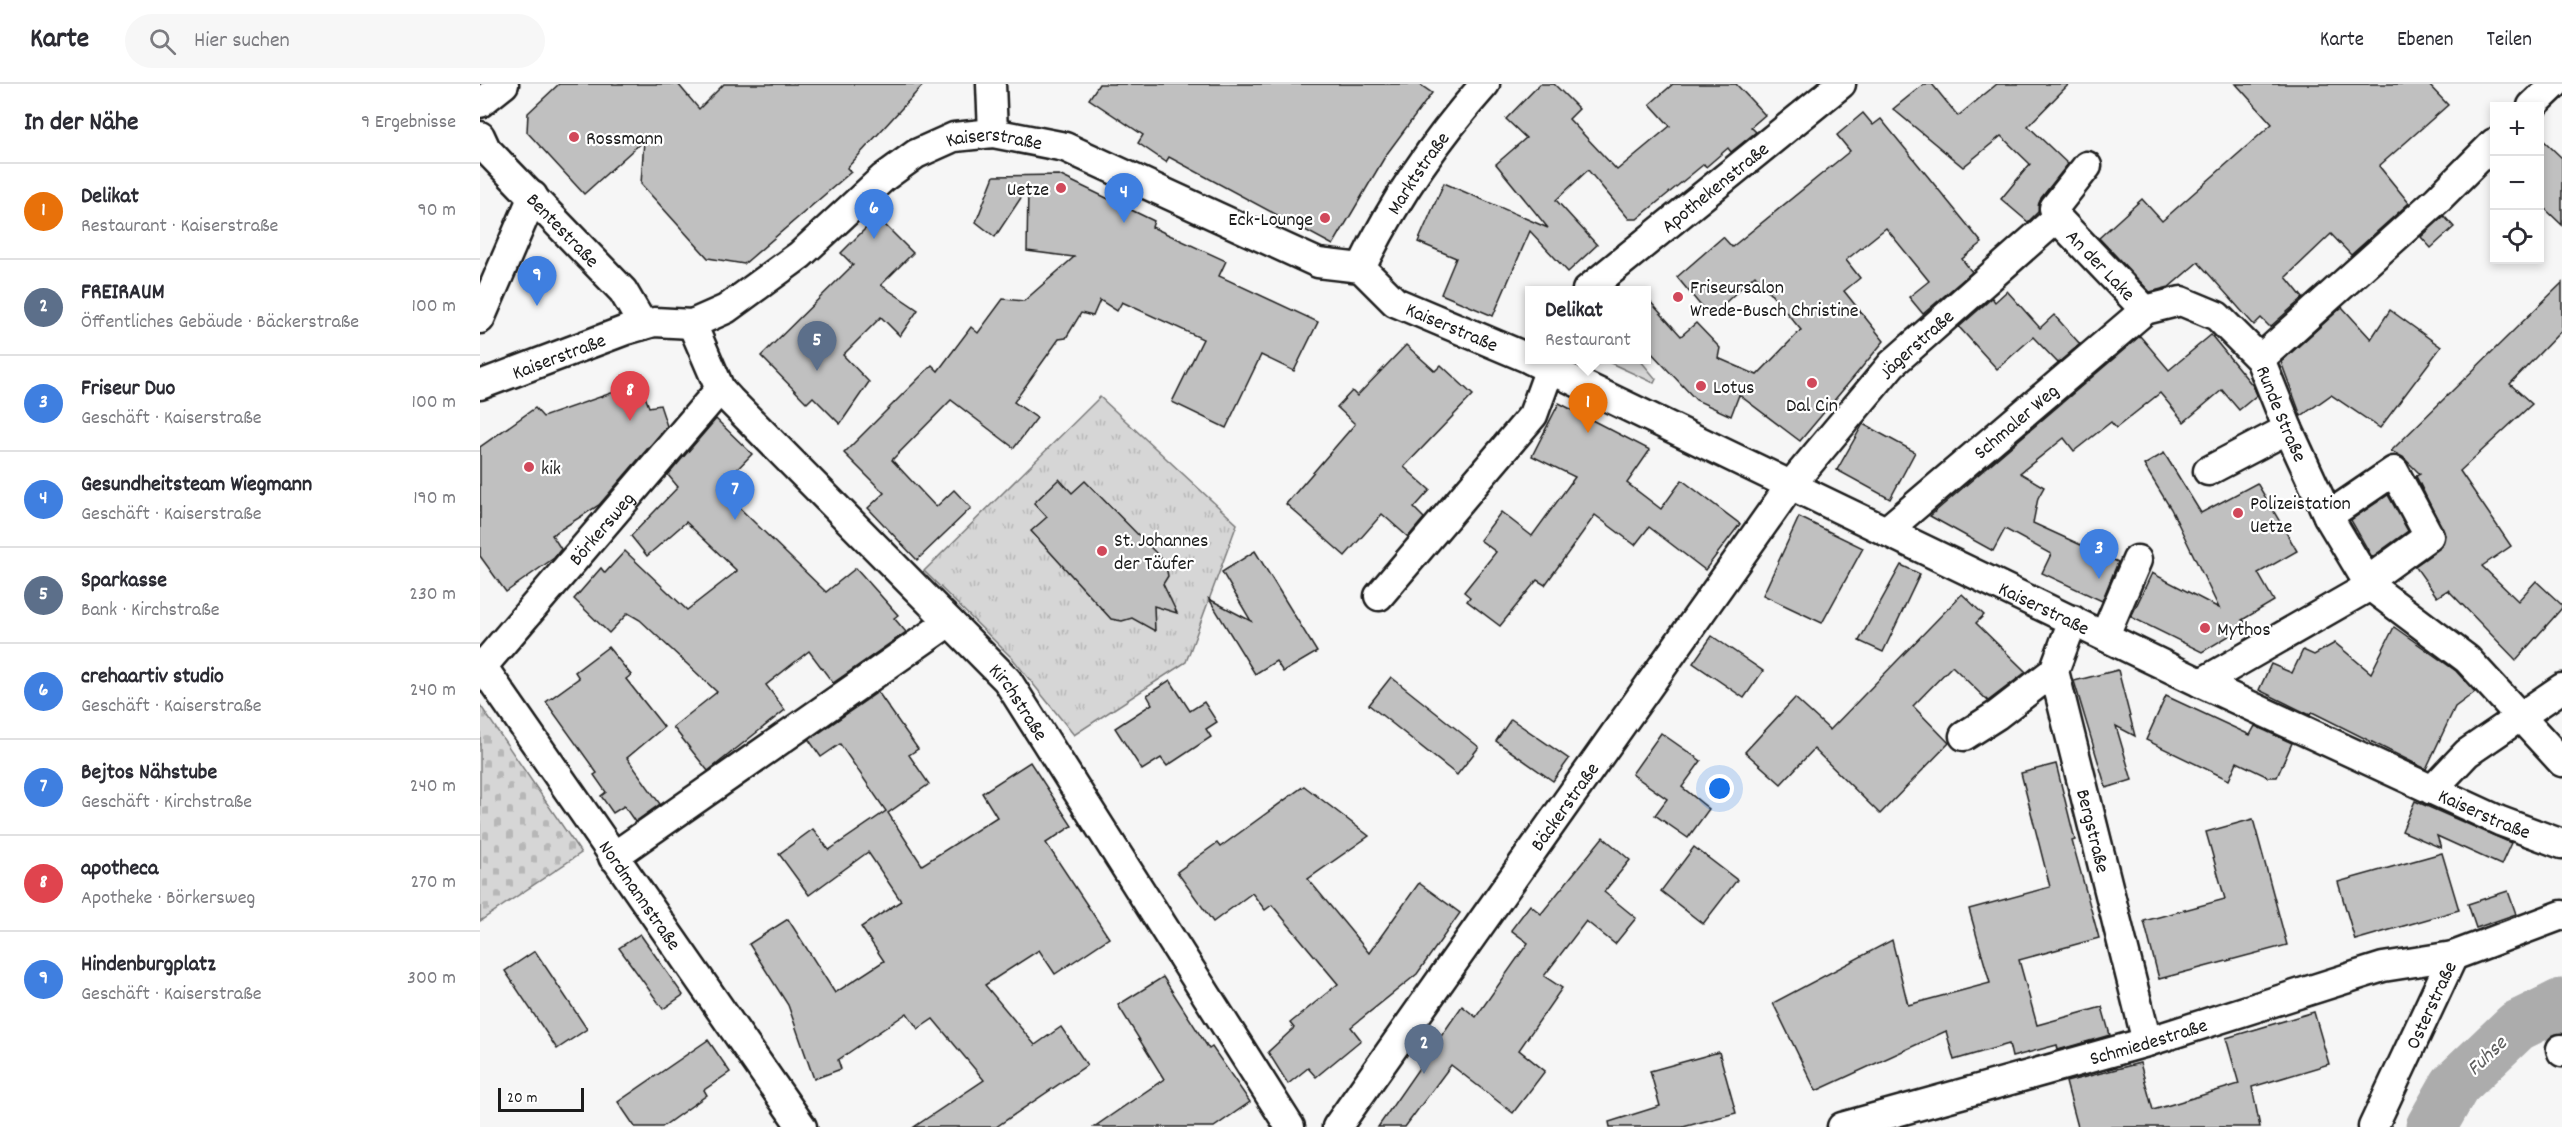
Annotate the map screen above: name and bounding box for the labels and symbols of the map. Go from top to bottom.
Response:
street label: Kaiserstraße [942,122,1045,159]
place label: Rossmann [586,126,663,154]
street label: Marktstraße [1382,127,1458,221]
marker: Rossmann [567,130,581,144]
street label: Apothekenstraße [1656,137,1776,241]
pin: 4 [1104,174,1144,223]
place label: Uetze [1007,177,1049,205]
marker: Uetze [1054,181,1068,195]
street label: Bentestraße [518,188,604,275]
pin: 6 [854,190,894,239]
place label: Eck-Lounge [1228,207,1313,235]
marker: Eck-Lounge [1318,211,1332,225]
street label: An der Lake [2058,224,2140,309]
pin: 9 [518,256,556,306]
place label: Friseursalon Wrede-Busch Christine [1690,275,1859,326]
marker: Friseursalon Wrede-Busch Christine [1671,290,1685,304]
street label: Kaiserstraße [1401,297,1502,361]
street label: Jägerstraße [1874,304,1962,387]
pin: 5 [798,322,836,371]
street label: Kaiserstraße [509,328,611,389]
street label: Runde Straße [2247,362,2312,467]
pin: 8 [610,372,650,421]
place label: Lotus [1713,375,1755,403]
marker: Dal Cin [1805,376,1819,390]
marker: Lotus [1694,379,1708,393]
street label: Schmaler Weg [1969,379,2066,467]
pin: 1 [1568,384,1608,433]
place label: Dal Cin [1786,393,1838,421]
place label: kik [541,456,561,484]
marker: kik [522,460,536,474]
pin: 7 [716,470,754,520]
street label: Börkersweg [564,487,643,573]
place label: Polizeistation Uetze [2250,491,2351,542]
marker: Polizeistation Uetze [2231,506,2245,520]
place label: St. Johannes der Täufer [1114,528,1209,579]
pin: 3 [2080,530,2118,579]
marker: St. Johannes der Täufer [1095,544,1109,558]
street label: Kaiserstraße [1993,576,2093,644]
place label: Mythos [2217,617,2271,645]
marker: Mythos [2198,621,2212,635]
street label: Kirchstraße [981,658,1053,747]
street label: Bäckerstraße [1525,758,1607,858]
your location [1705,774,1734,803]
street label: Kaiserstraße [2433,783,2534,848]
street label: Bergstraße [2067,787,2115,876]
street label: Nordmannstraße [590,836,686,957]
street label: Osterstraße [2400,957,2466,1055]
street label: Schmiedestraße [2087,1013,2211,1074]
pin: 2 [1404,1024,1444,1074]
water label: Fuhse [2461,1029,2516,1084]
scale bar [498,1085,584,1112]

